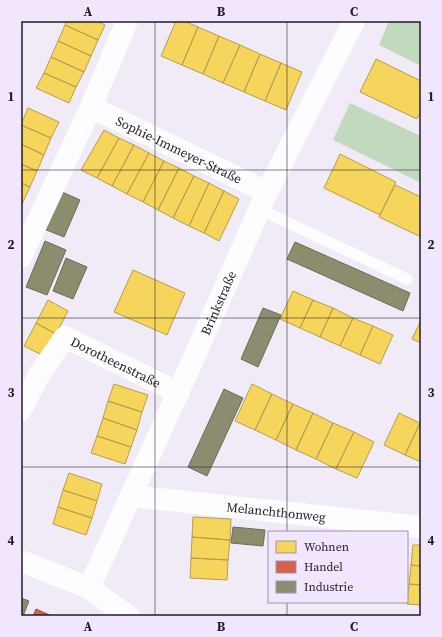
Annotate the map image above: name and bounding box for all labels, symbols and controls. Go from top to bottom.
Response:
text: A [84,3,93,20]
text: B [217,3,226,20]
text: C [350,3,358,20]
text: 1 [7,88,15,105]
text: 1 [427,88,435,105]
street label: Sophie-Immeyer-Straße [113,112,245,187]
text: 2 [7,236,15,253]
text: 2 [427,236,435,253]
street label: Brinkstraße [196,268,240,338]
street label: Dorotheenstraße [68,333,164,391]
text: 3 [7,384,15,401]
text: 3 [427,384,435,401]
street label: Melanchthonweg [226,498,327,525]
legend [268,531,408,603]
text: 4 [7,532,15,549]
text: 4 [427,532,435,549]
text: Wohnen [304,539,349,555]
text: Handel [304,559,343,575]
text: Industrie [304,579,353,595]
text: A [84,618,93,635]
text: B [217,618,226,635]
text: C [350,618,358,635]

